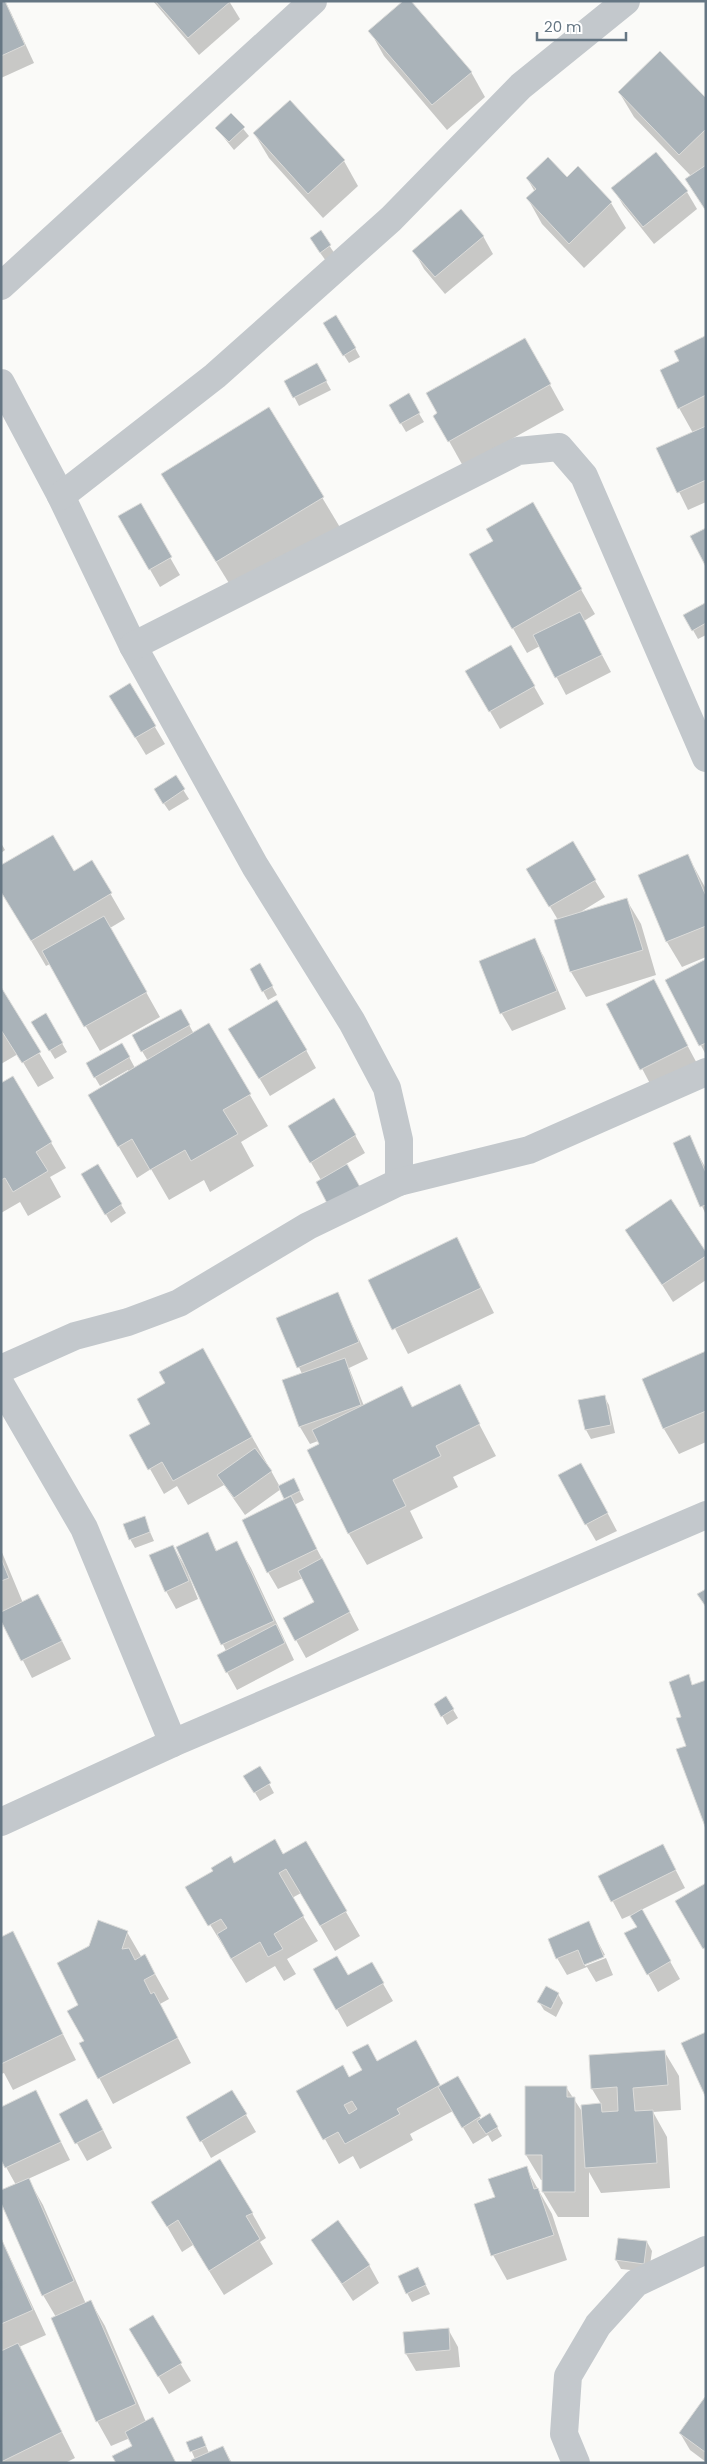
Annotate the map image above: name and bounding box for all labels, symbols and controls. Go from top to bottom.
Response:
scale bar [537,10,626,42]
text: 20 m [544,16,582,37]

